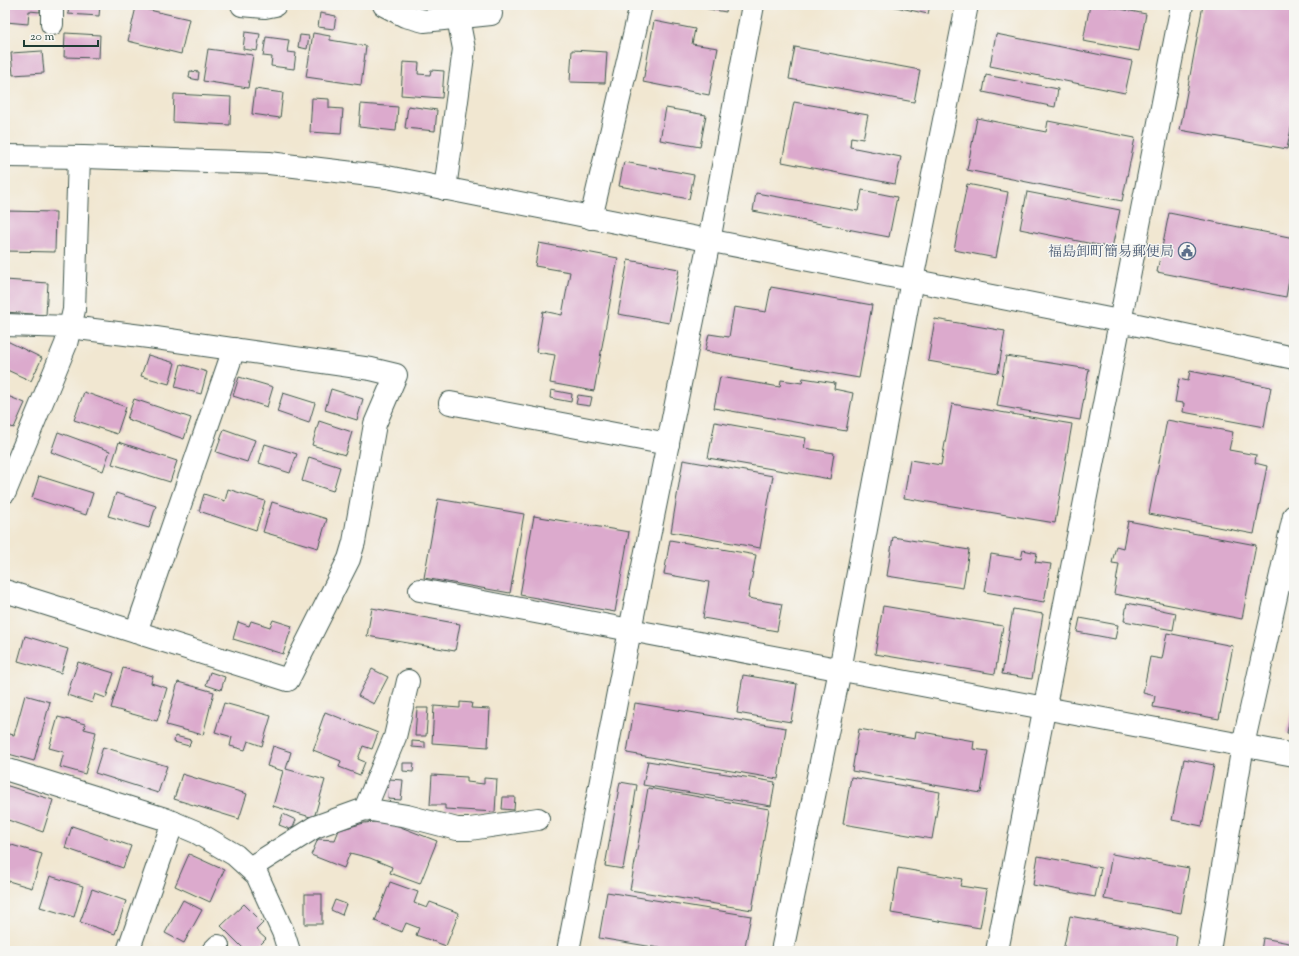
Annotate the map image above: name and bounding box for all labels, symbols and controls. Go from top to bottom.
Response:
scale bar [24,22,98,48]
text: 20 m [30,28,55,46]
public building icon: 福島卸町簡易郵便局 [1177,241,1197,261]
place label: 福島卸町簡易郵便局 [1048,243,1174,263]

